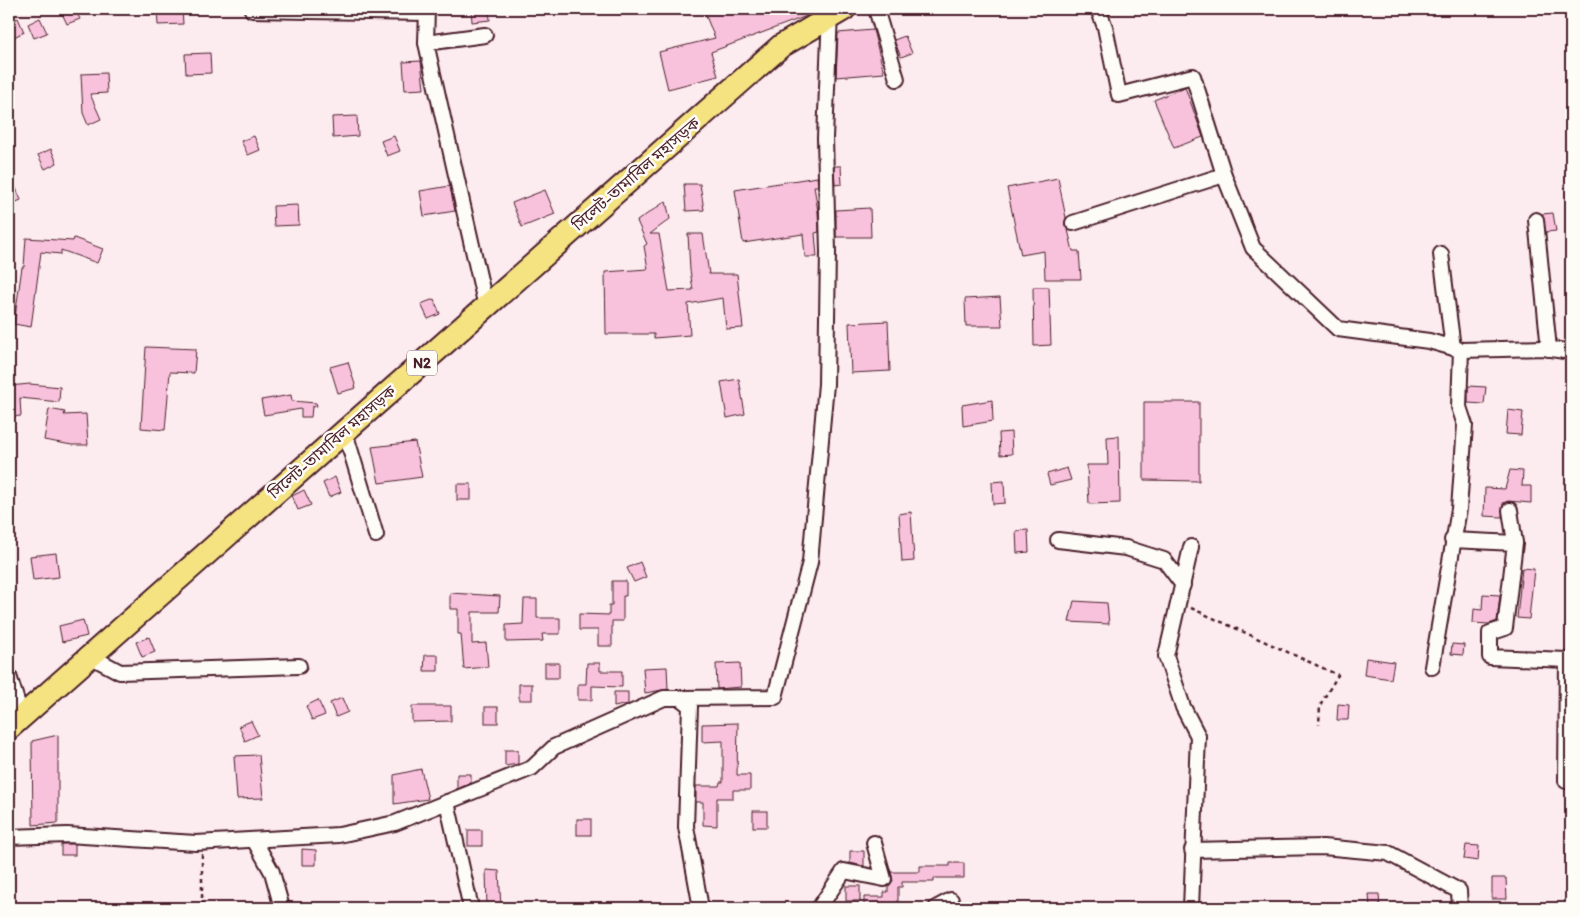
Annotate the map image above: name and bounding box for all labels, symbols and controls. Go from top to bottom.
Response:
street label: সিলেট-তামাবিল মহাসড়ক [568,113,704,235]
road number: N2 [407,350,437,376]
street label: সিলেট-তামাবিল মহাসড়ক [264,381,400,503]

